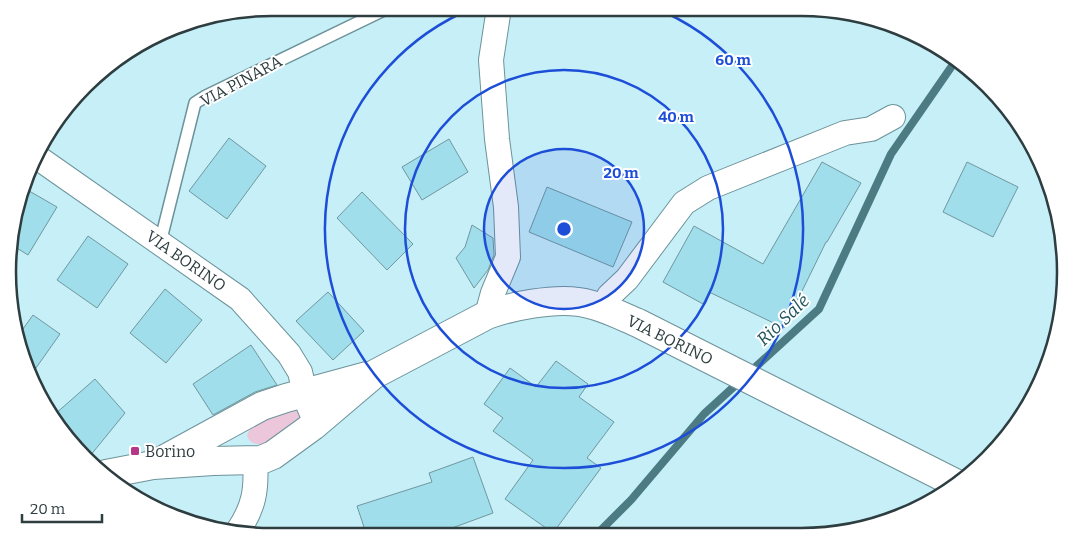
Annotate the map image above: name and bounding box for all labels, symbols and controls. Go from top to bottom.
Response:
street label: VIA PINARA [197,51,286,110]
text: 60 m [715,51,751,69]
text: 40 m [658,108,695,126]
text: 20 m [604,164,639,182]
centre of rings [555,220,573,238]
street label: VIA BORINO [142,227,230,295]
water label: Rio Salé [752,290,814,350]
street label: VIA BORINO [624,311,716,369]
place label: Borino [145,442,195,461]
marker: Borino [129,445,141,457]
scale bar [22,492,102,524]
text: 20 m [30,500,66,518]

